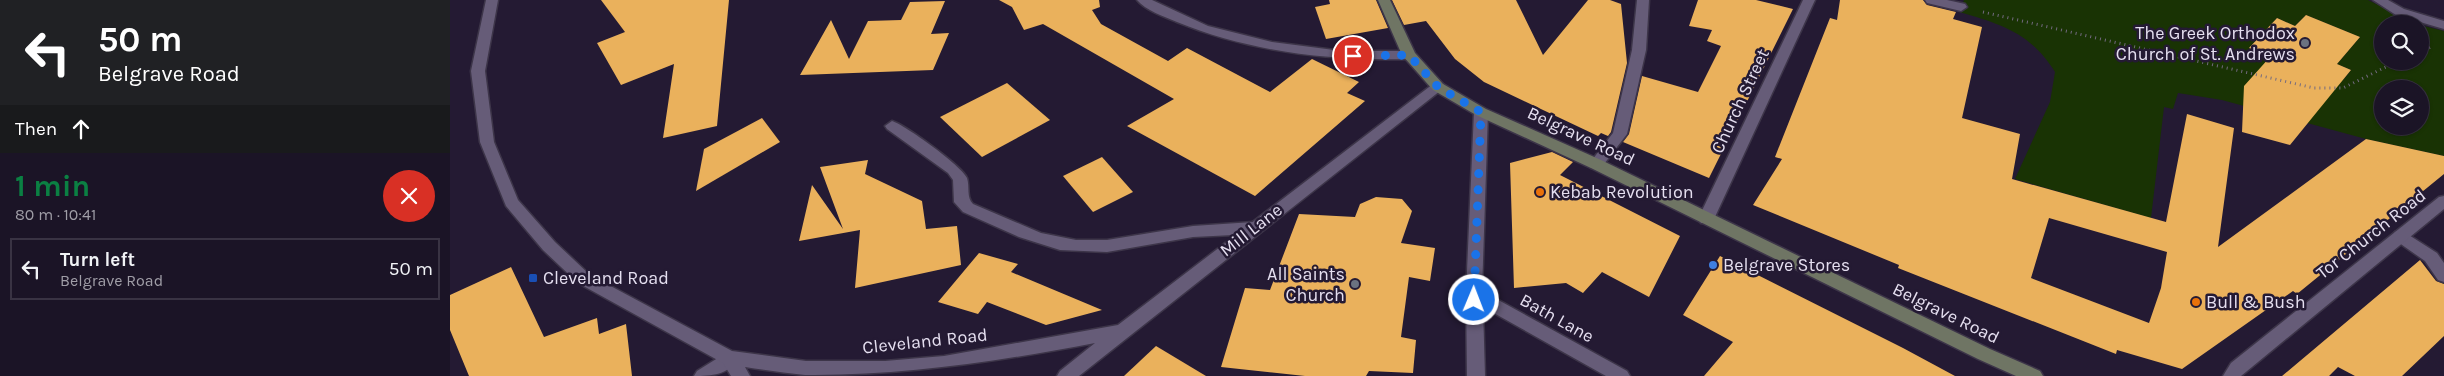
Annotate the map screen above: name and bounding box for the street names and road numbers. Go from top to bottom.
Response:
street label: Church Street [1706,45,1774,157]
street label: Belgrave Road [1524,102,1638,170]
street label: Tor Church Road [2312,184,2430,284]
street label: Mill Lane [1215,199,1287,261]
street label: Belgrave Road [1889,278,2003,348]
street label: Bath Lane [1516,289,1598,347]
street label: Cleveland Road [861,323,989,359]

